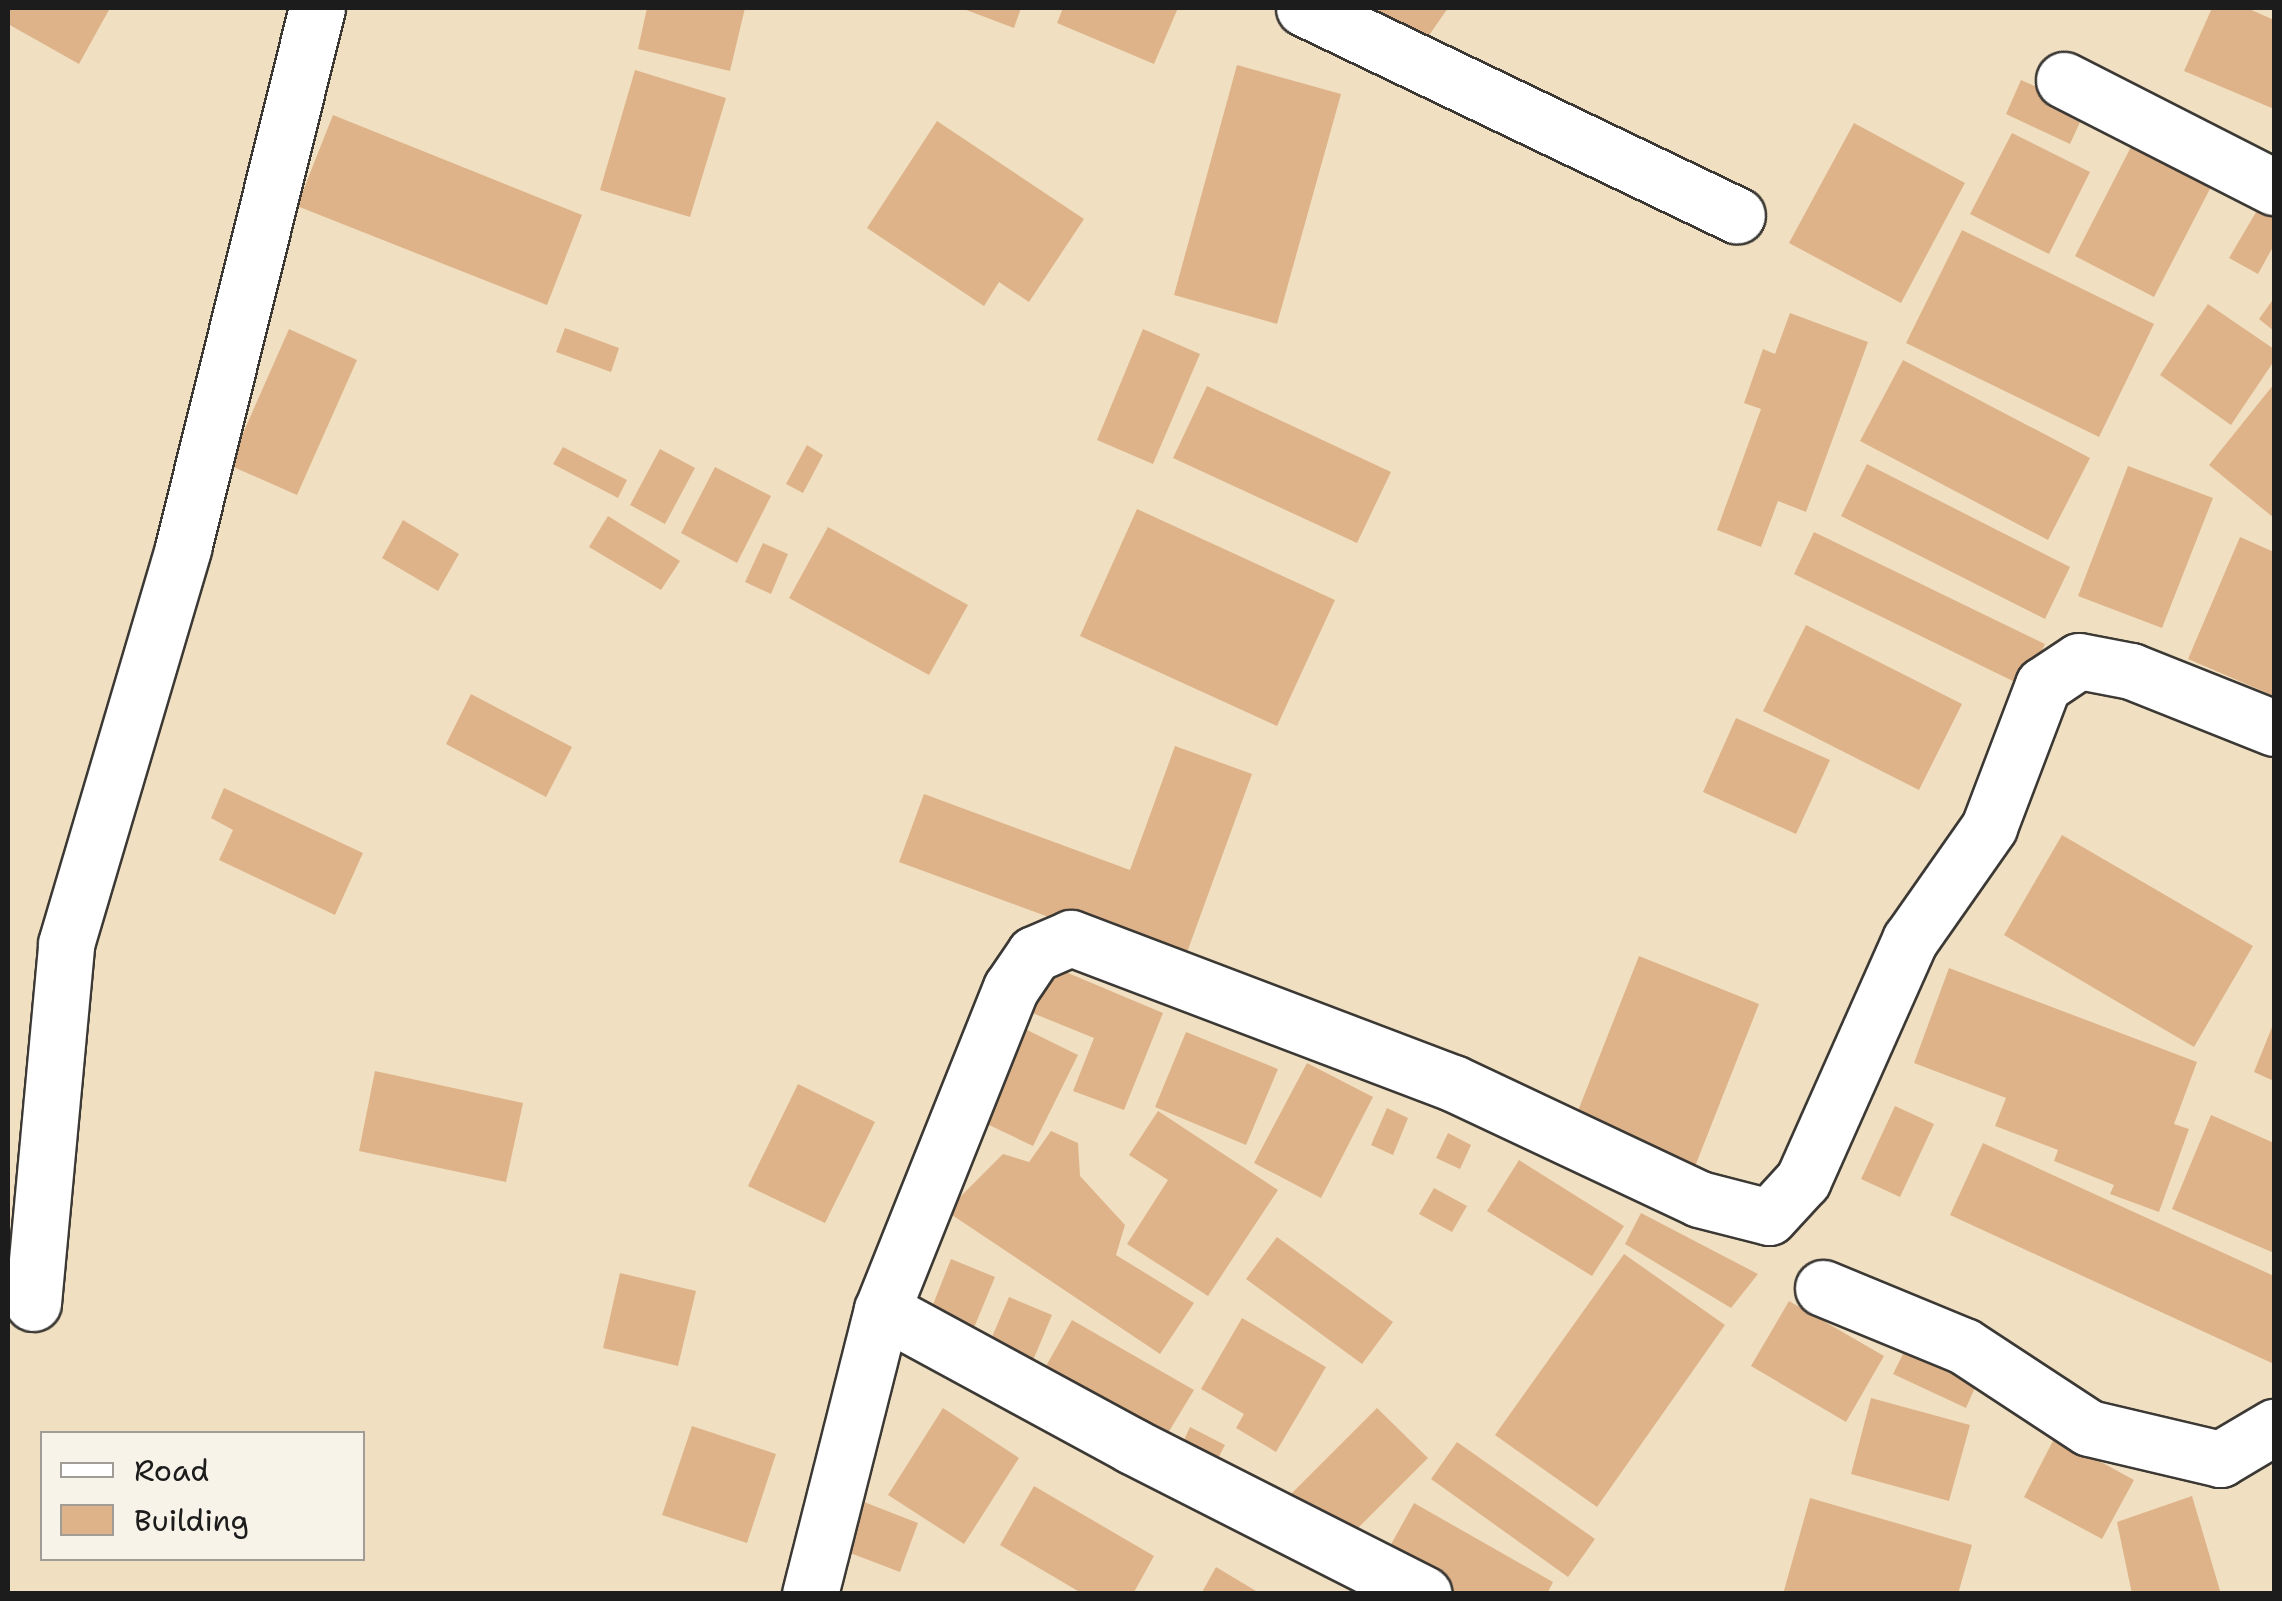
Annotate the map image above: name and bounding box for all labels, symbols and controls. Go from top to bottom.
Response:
legend [40,1431,365,1561]
text: Road [134,1450,209,1491]
text: Building [134,1500,249,1541]

